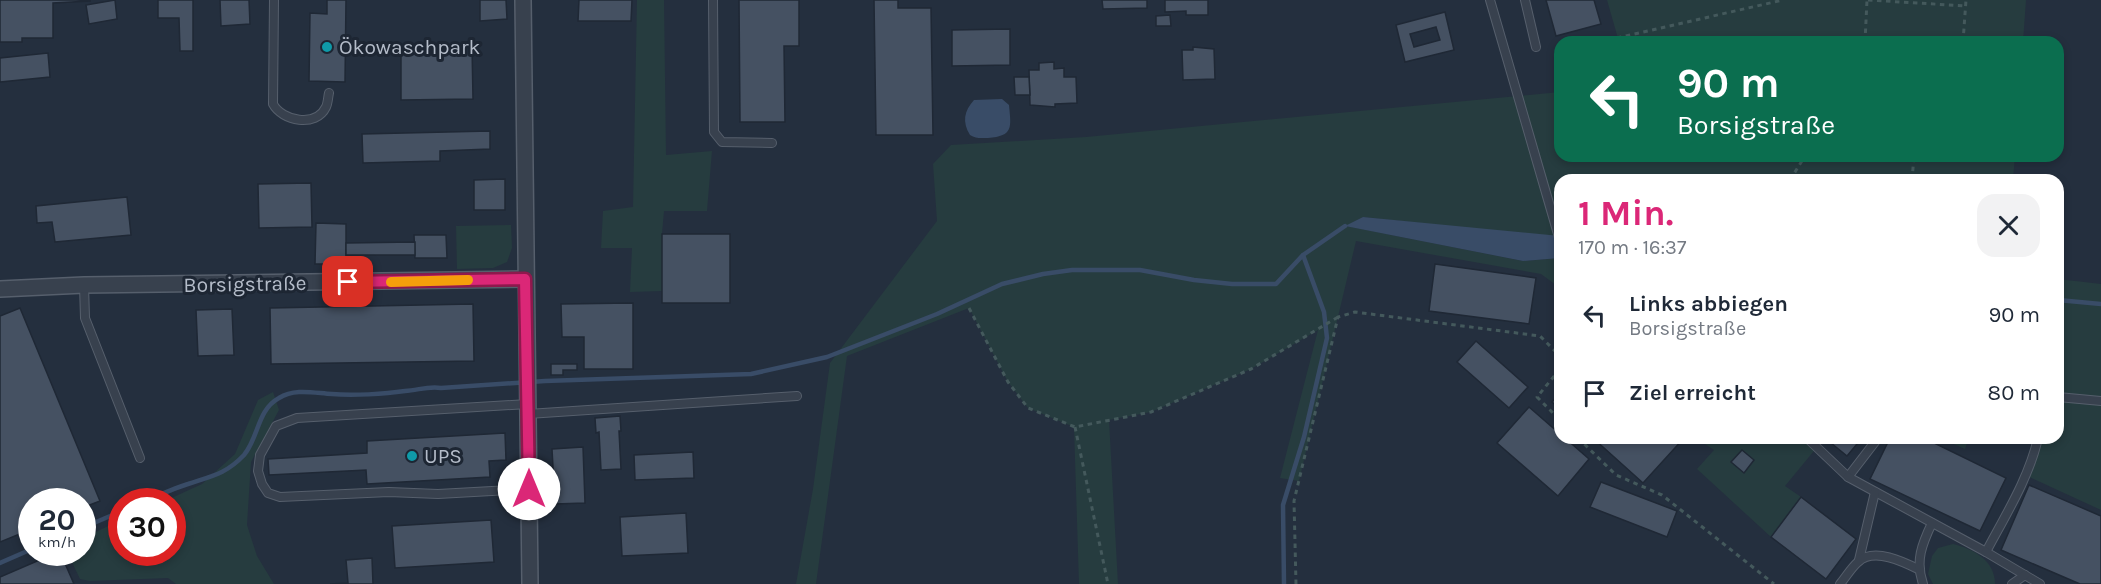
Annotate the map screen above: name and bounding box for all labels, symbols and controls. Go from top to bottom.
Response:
place label: Ökowaschpark [339,35,481,59]
marker: Ökowaschpark [320,40,334,54]
text: 90 m [1677,58,1780,108]
icon: left [1578,60,1656,138]
text: Borsigstraße [1677,109,1835,141]
text: 1 Min. [1578,192,1673,234]
button: close [1977,194,2040,257]
text: 170 m · 16:37 [1578,236,1686,259]
pin [322,256,373,307]
icon: arrive [331,265,364,298]
street label: Borsigstraße [183,271,307,297]
text: Links abbiegen [1629,291,1788,317]
icon: left [1578,299,1611,332]
text: 90 m [1988,302,2040,328]
text: Borsigstraße [1629,317,1746,340]
icon: arrive [1578,377,1611,410]
text: Ziel erreicht [1629,380,1756,406]
text: 80 m [1988,380,2040,406]
place label: UPS [424,444,462,468]
marker: UPS [405,449,419,463]
position arrow [497,457,561,521]
speed limit sign: 30 [108,488,186,566]
text: 20 [38,502,76,538]
text: km/h [38,533,76,551]

